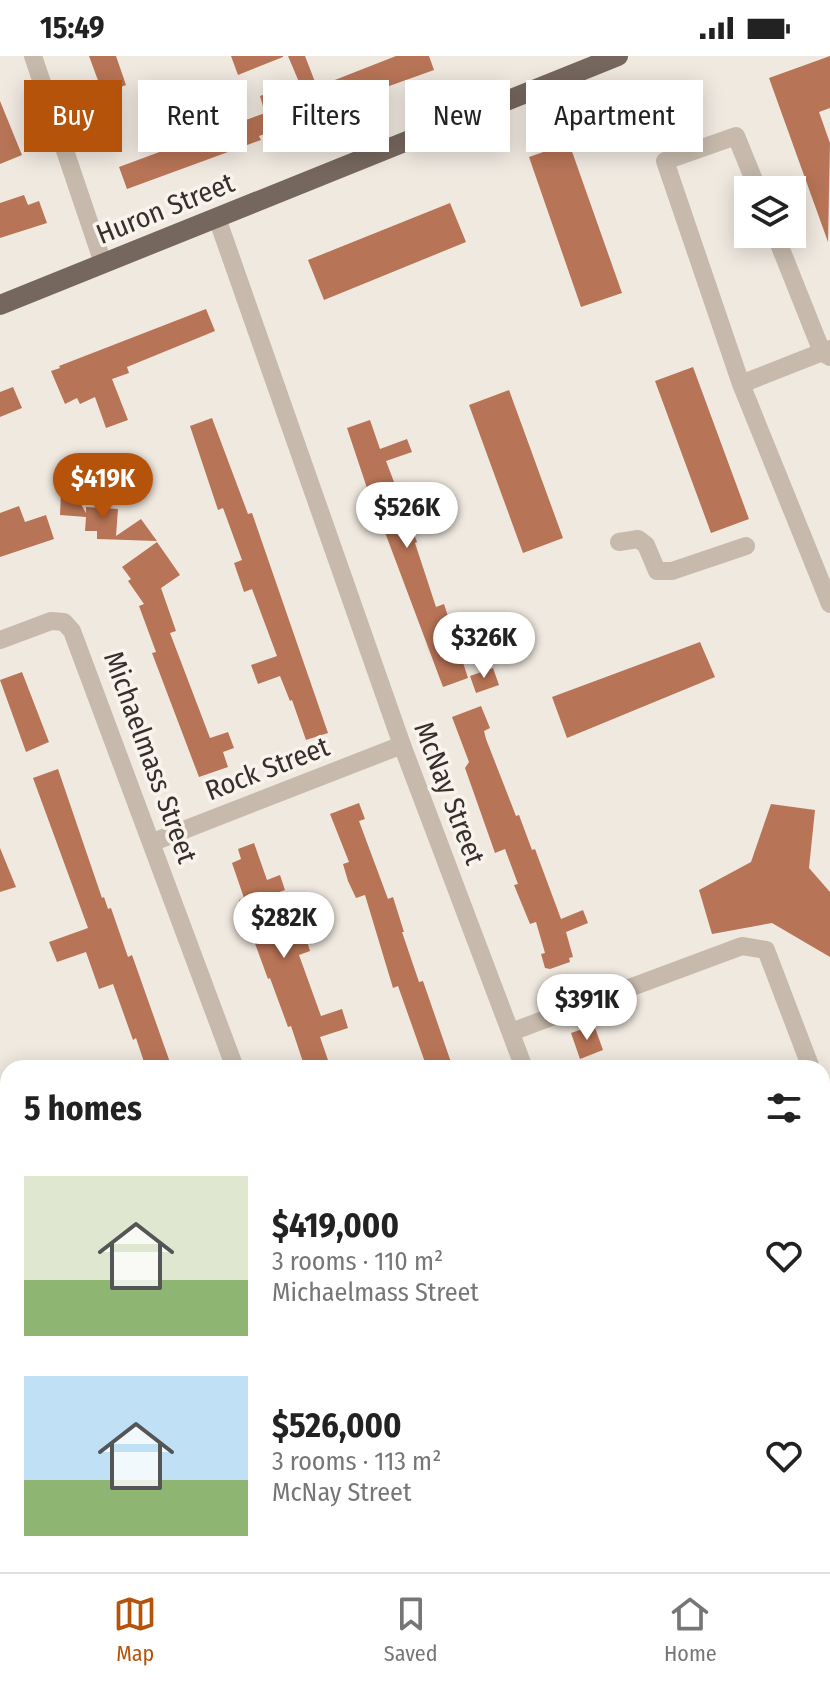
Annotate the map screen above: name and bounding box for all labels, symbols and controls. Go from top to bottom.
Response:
text: 15:49 [40,10,105,46]
chip: Buy [24,80,122,152]
chip: Rent [138,80,247,152]
chip: Filters [263,80,389,152]
chip: New [405,80,510,152]
chip: Apartment [526,80,703,152]
street label: Huron Street [92,166,240,251]
map controls [734,176,806,248]
button: layers [734,176,806,248]
pin: $419K [47,453,159,521]
text: $419K [71,463,135,494]
pin: $526K [351,482,463,550]
text: $526K [374,492,440,523]
pin: $326K [428,612,540,680]
text: $326K [451,622,517,653]
street label: Michaelmass Street [97,647,204,868]
street label: McNay Street [407,717,492,870]
street label: Rock Street [201,729,335,807]
pin: $282K [228,892,340,960]
text: $282K [251,902,317,933]
pin: $391K [531,974,643,1042]
text: $391K [555,984,619,1015]
icon: filters [762,1086,806,1130]
text: 5 homes [24,1088,142,1129]
text: $419,000 [272,1205,399,1246]
icon: home [88,1208,184,1304]
icon: heart [762,1234,806,1278]
text: 3 rooms · 110 m² [272,1246,443,1277]
text: Michaelmass Street [272,1277,479,1308]
text: $526,000 [272,1405,402,1446]
icon: home [88,1408,184,1504]
icon: heart [762,1434,806,1478]
text: 3 rooms · 113 m² [272,1446,441,1477]
text: McNay Street [272,1477,411,1508]
tab: Map [113,1592,157,1667]
tab: Saved [384,1592,438,1667]
tab: Home [664,1592,717,1667]

